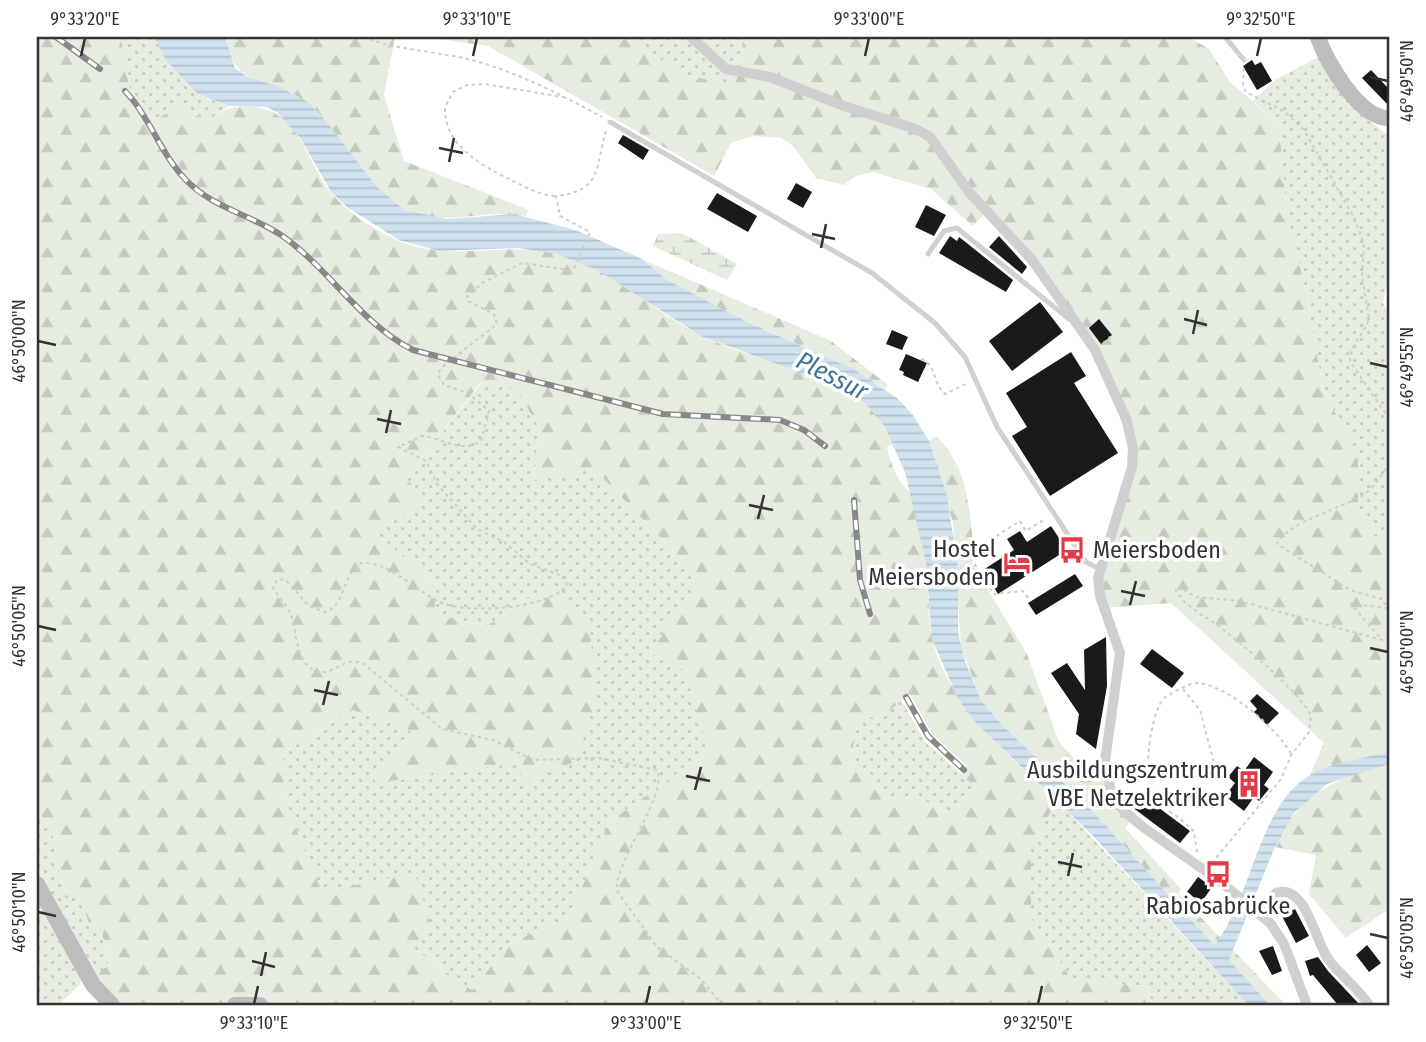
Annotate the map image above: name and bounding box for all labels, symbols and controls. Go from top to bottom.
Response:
text: 9°33'20"E [50,8,120,30]
text: 9°33'10"E [443,8,511,30]
text: 9°33'00"E [834,8,904,30]
text: 9°32'50"E [1226,8,1296,30]
text: 46°49'50"N [1396,40,1418,122]
text: 46°50'00"N [8,299,30,383]
text: 46°49'55"N [1396,327,1418,407]
water label: Plessur [791,345,874,408]
place label: Hostel Meiersboden [868,535,996,591]
bus stop icon: Meiersboden [1057,535,1087,565]
place label: Meiersboden [1093,536,1221,564]
hotel icon: Hostel Meiersboden [1002,548,1032,578]
text: 46°50'05"N [8,585,30,667]
text: 46°50'00"N [1396,610,1418,694]
place label: Ausbildungszentrum VBE Netzelektriker [1027,756,1229,812]
building icon: Ausbildungszentrum VBE Netzelektriker [1234,769,1264,799]
bus stop icon: Rabiosabrücke [1203,859,1233,889]
text: 46°50'10"N [8,872,30,952]
place label: Rabiosabrücke [1146,892,1290,920]
text: 46°50'05"N [1396,897,1418,979]
text: 9°33'10"E [220,1012,288,1034]
text: 9°33'00"E [611,1012,681,1034]
text: 9°32'50"E [1003,1012,1073,1034]

